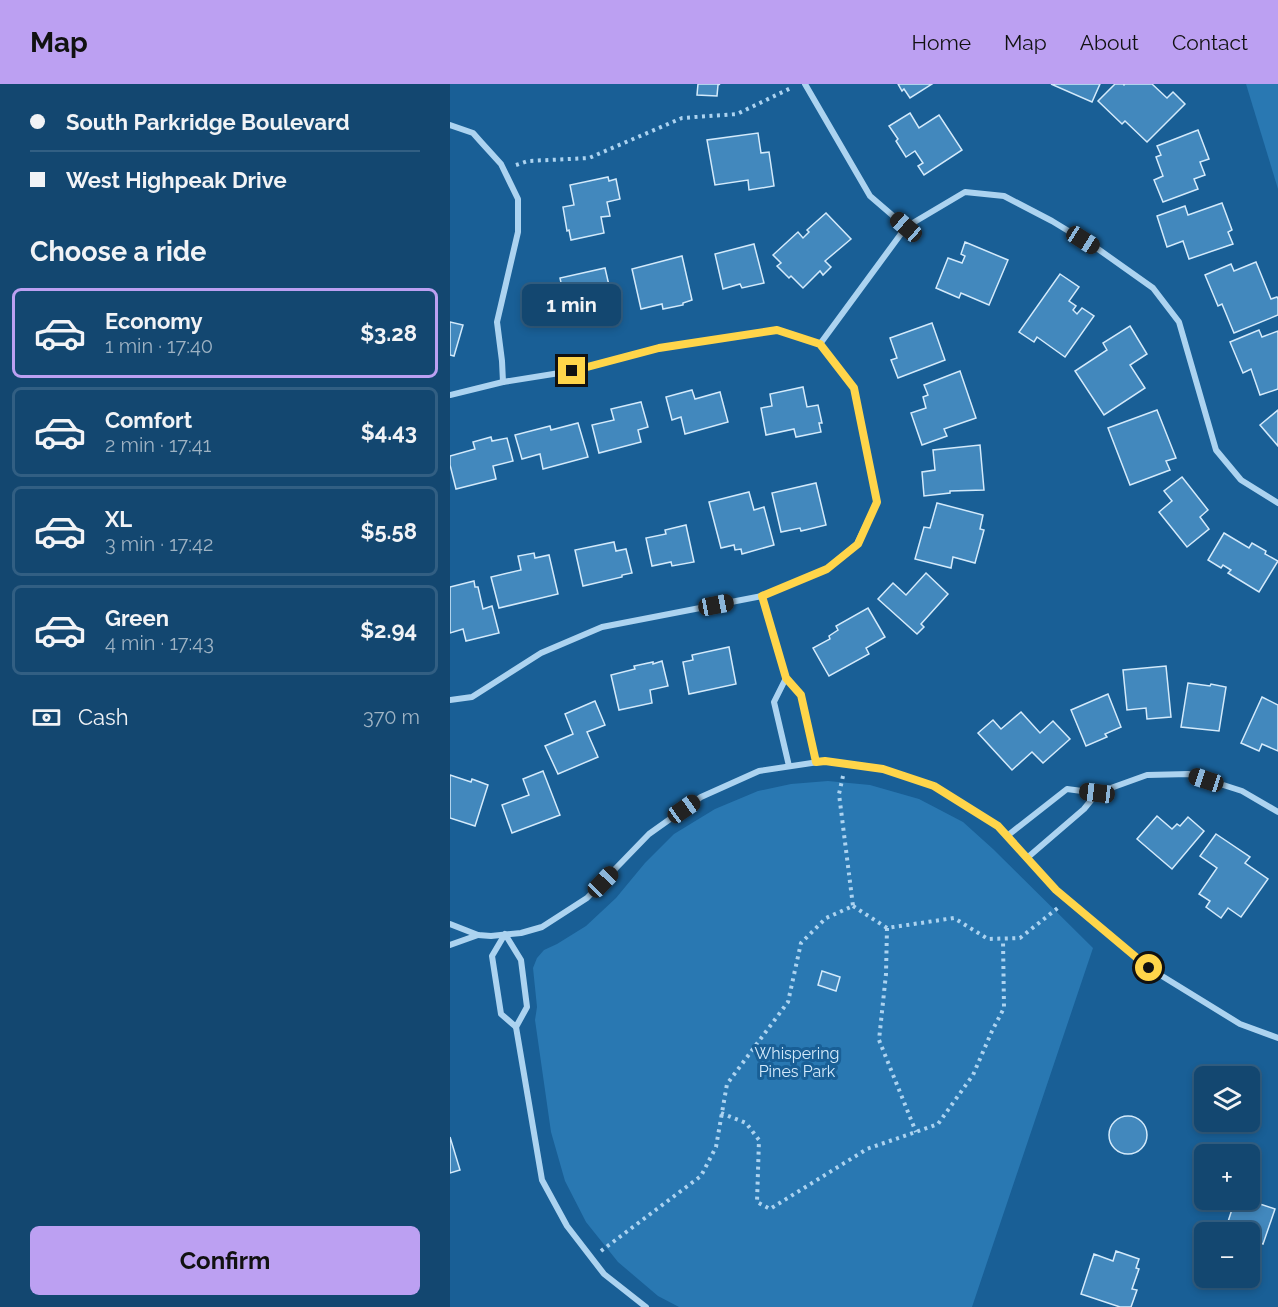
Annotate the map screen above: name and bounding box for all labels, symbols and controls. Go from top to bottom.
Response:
text: Map [30,26,88,59]
text: Home [912,30,971,55]
text: Map [1004,30,1047,55]
text: About [1080,30,1139,55]
text: Contact [1172,30,1248,55]
text: South Parkridge Boulevard [66,109,350,135]
text: West Highpeak Drive [66,167,287,193]
car [887,208,925,246]
car [1063,223,1103,257]
text: Choose a ride [30,236,206,267]
callout: 1 min [522,284,622,326]
text: 1 min [546,293,597,317]
icon: car [33,306,87,360]
text: Economy [105,308,203,334]
text: $3.28 [360,320,417,346]
text: 1 min · 17:40 [105,334,213,358]
route end [558,357,585,384]
icon: car [33,405,87,459]
text: Comfort [105,407,192,433]
text: $4.43 [361,419,417,445]
text: 2 min · 17:41 [105,433,211,457]
icon: car [33,504,87,558]
text: XL [105,506,132,532]
text: $5.58 [360,518,417,544]
text: 3 min · 17:42 [105,532,213,556]
car [697,593,735,617]
icon: car [33,603,87,657]
text: Green [105,605,169,631]
text: $2.94 [360,617,417,643]
text: 4 min · 17:43 [105,631,214,655]
icon: cash [30,701,63,734]
text: Cash [78,704,129,730]
text: 370 m [363,705,420,729]
car [1186,766,1226,794]
car [1078,782,1116,804]
car [664,791,704,827]
car [584,863,622,901]
route start [1135,954,1162,981]
park label: Whispering Pines Park [755,1044,839,1081]
map controls [1194,1066,1260,1288]
button: layers [1194,1066,1260,1132]
button: + [1194,1144,1260,1210]
button: − [1194,1222,1260,1288]
button: Confirm [30,1226,420,1295]

